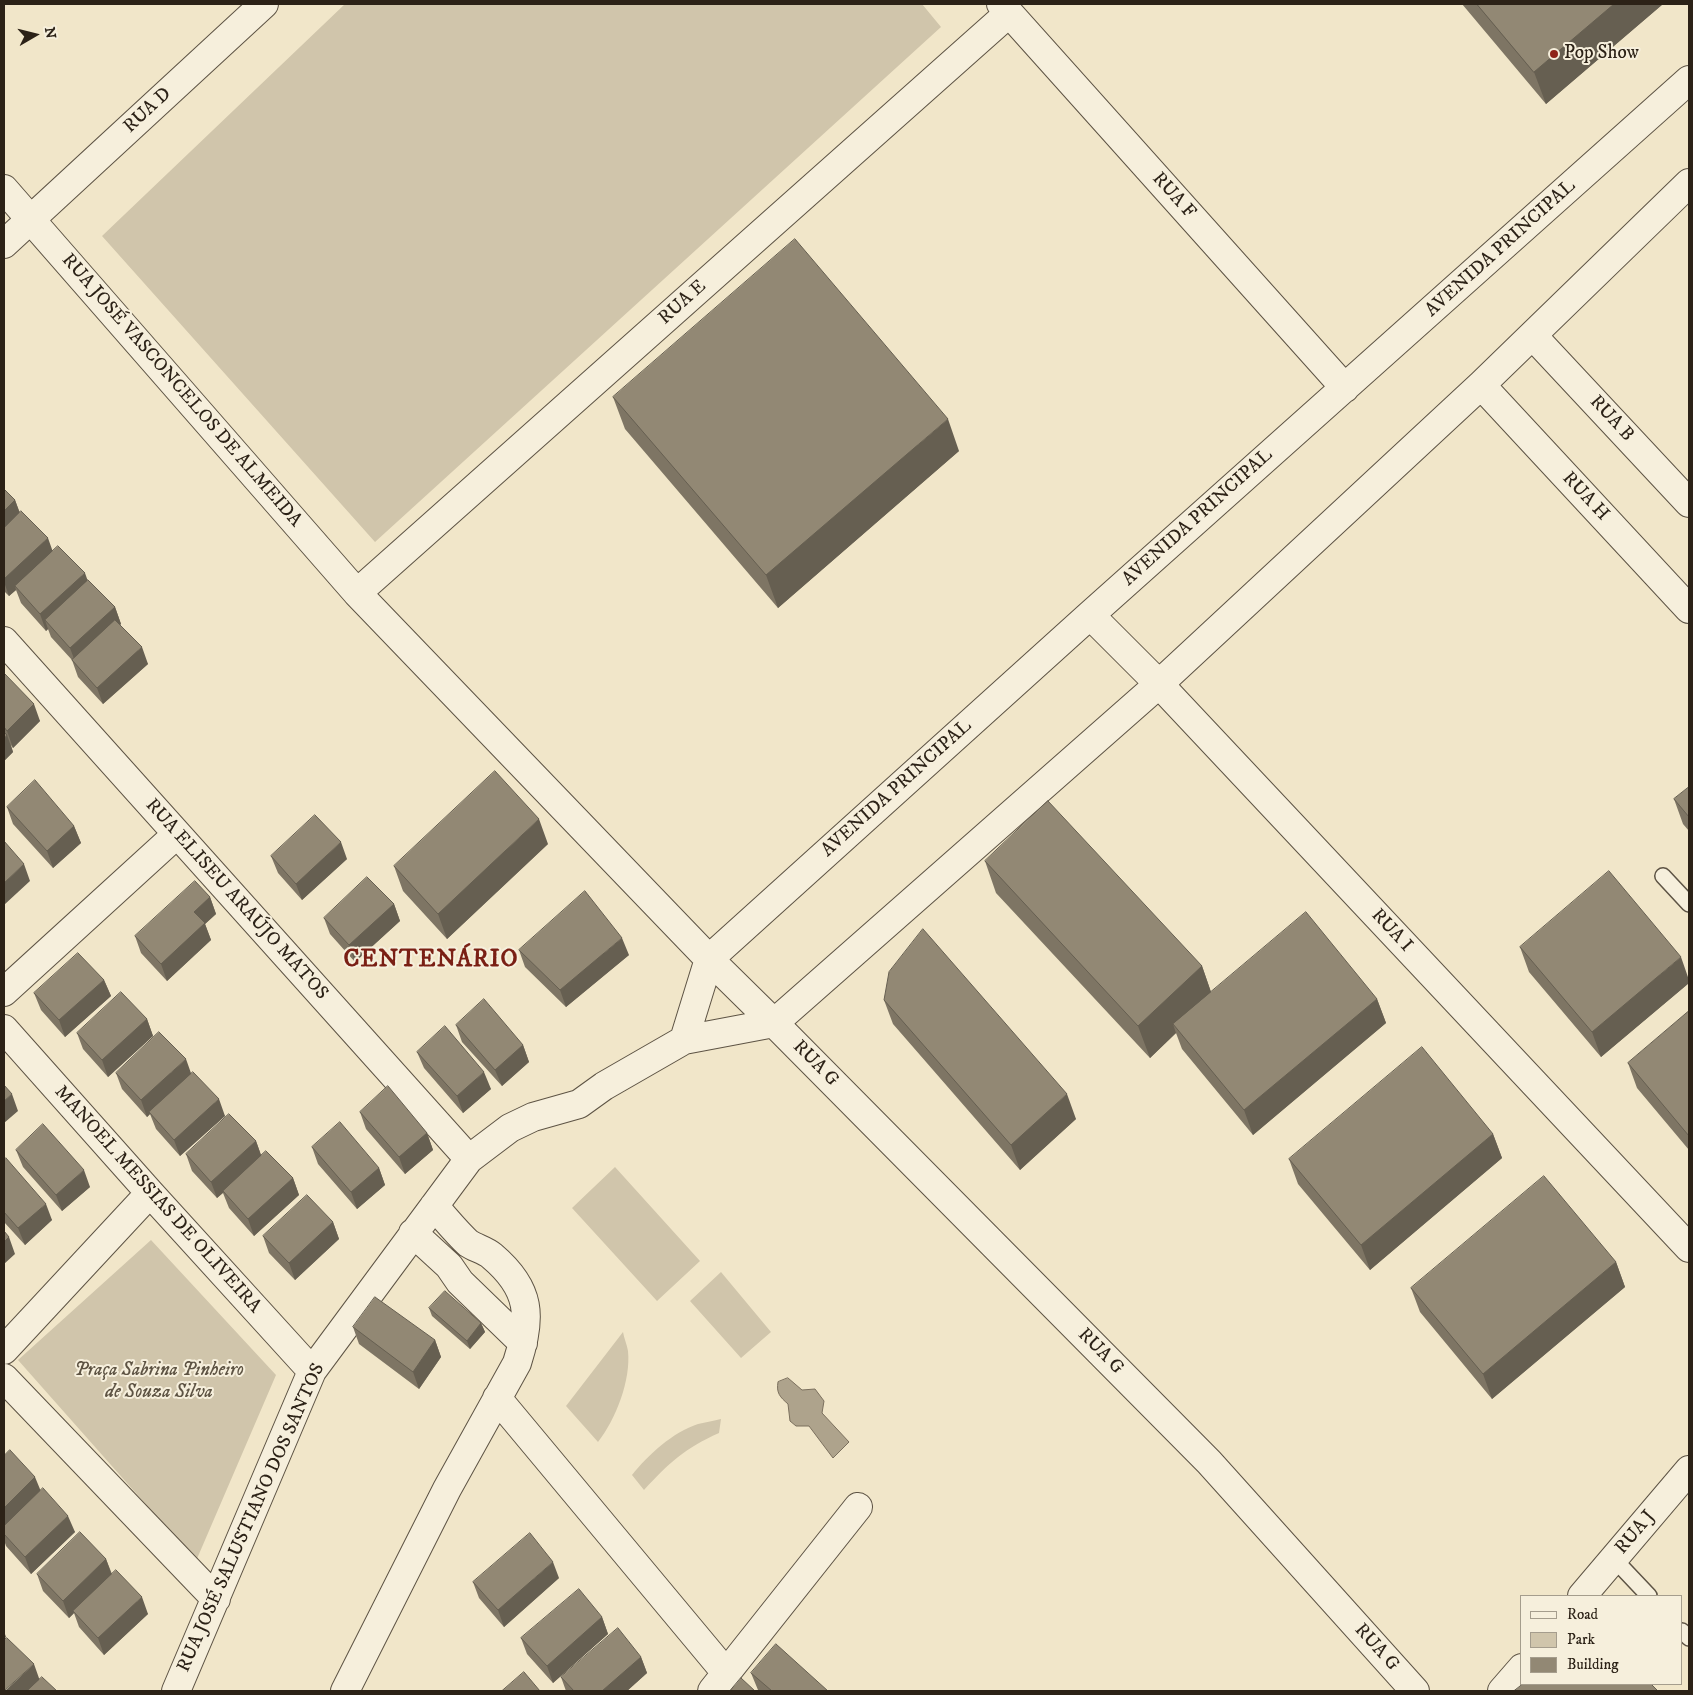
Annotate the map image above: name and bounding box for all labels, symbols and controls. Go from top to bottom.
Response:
north arrow [10,10,60,60]
text: N [40,26,60,40]
place label: Pop Show [1564,43,1639,65]
marker: Pop Show [1548,48,1560,60]
street label: RUA D [119,83,177,139]
street label: RUA F [1146,168,1200,224]
street label: AVENIDA PRINCIPAL [1421,176,1581,322]
street label: RUA JOSÉ VASCONCELOS DE ALMEIDA [56,250,306,532]
street label: RUA E [655,276,711,330]
street label: RUA B [1584,391,1638,447]
street label: AVENIDA PRINCIPAL [1118,445,1278,591]
street label: RUA H [1557,468,1613,526]
street label: AVENIDA PRINCIPAL [817,716,977,862]
street label: RUA ELISEU ARAÚJO MATOS [140,795,332,1005]
street label: RUA I [1365,905,1417,957]
district label: CENTENÁRIO [342,947,520,975]
street label: RUA G [787,1036,843,1092]
street label: MANOEL MESSIAS DE OLIVEIRA [49,1082,265,1318]
street label: RUA G [1072,1324,1128,1380]
park label: Praça Sabrina Pinheiro de Souza Silva [74,1360,244,1404]
street label: RUA JOSÉ SALUSTIANO DOS SANTOS [173,1360,331,1676]
street label: RUA J [1611,1506,1661,1560]
legend [1520,1595,1683,1685]
text: Road [1567,1605,1598,1624]
street label: RUA G [1349,1620,1403,1676]
text: Park [1567,1630,1595,1649]
text: Building [1567,1655,1619,1674]

